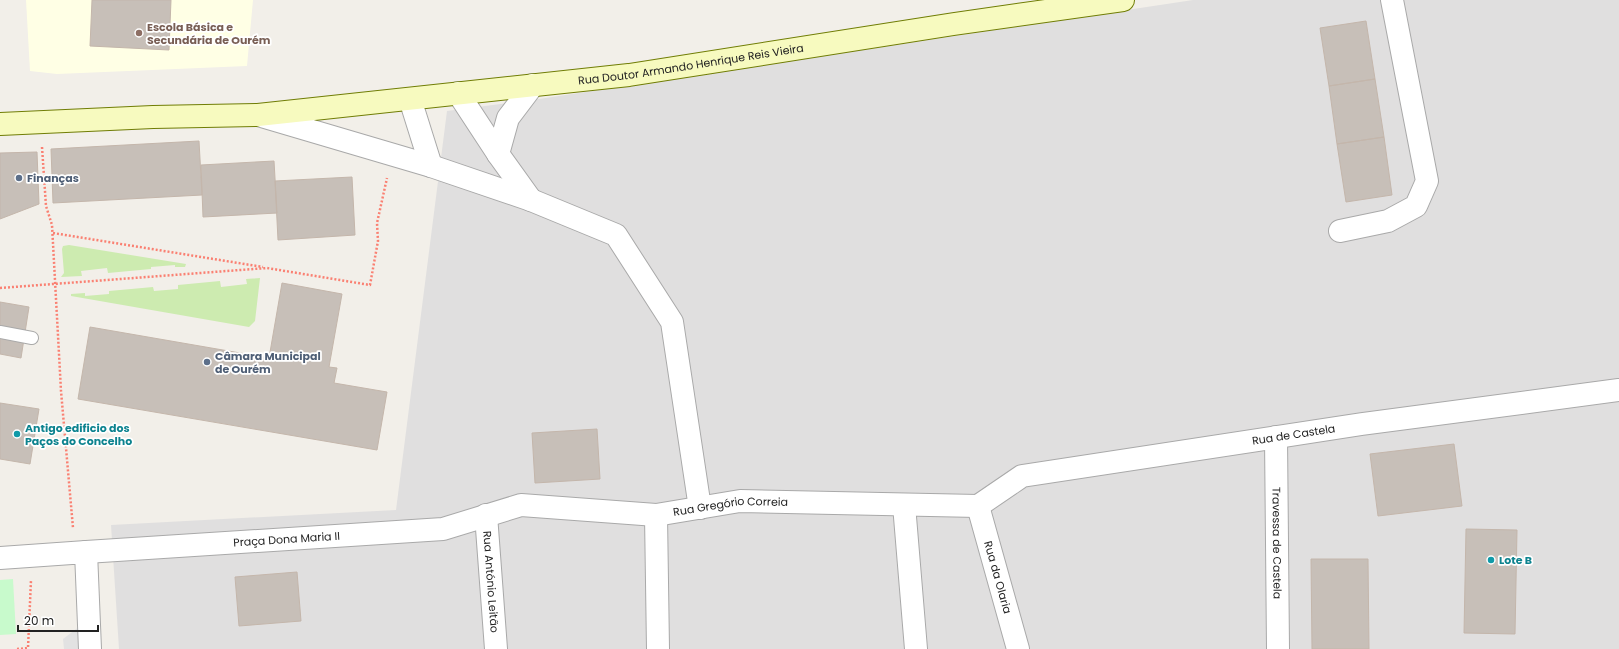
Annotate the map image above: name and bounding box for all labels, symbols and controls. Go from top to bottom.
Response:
place label: Escola Básica e Secundária de Ourém [147,19,271,48]
marker: Escola Básica e Secundária de Ourém [134,28,144,38]
street label: Rua Doutor Armando Henrique Reis Vieira [577,40,805,88]
place label: Finanças [27,170,79,186]
marker: Finanças [14,173,24,183]
place label: Câmara Municipal de Ourém [215,348,321,377]
marker: Câmara Municipal de Ourém [202,357,212,367]
place label: Antigo edificio dos Paços do Concelho [25,420,132,449]
street label: Rua de Castela [1251,420,1336,449]
marker: Antigo edificio dos Paços do Concelho [12,429,22,439]
street label: Travessa de Castela [1268,487,1286,599]
street label: Rua Gregório Correia [672,493,788,520]
street label: Praça Dona Maria II [233,528,340,550]
street label: Rua António Leitão [479,530,503,633]
street label: Rua da Olaria [980,539,1016,616]
place label: Lote B [1499,552,1532,568]
marker: Lote B [1486,555,1496,565]
scale bar [18,607,98,633]
text: 20 m [24,612,54,629]

